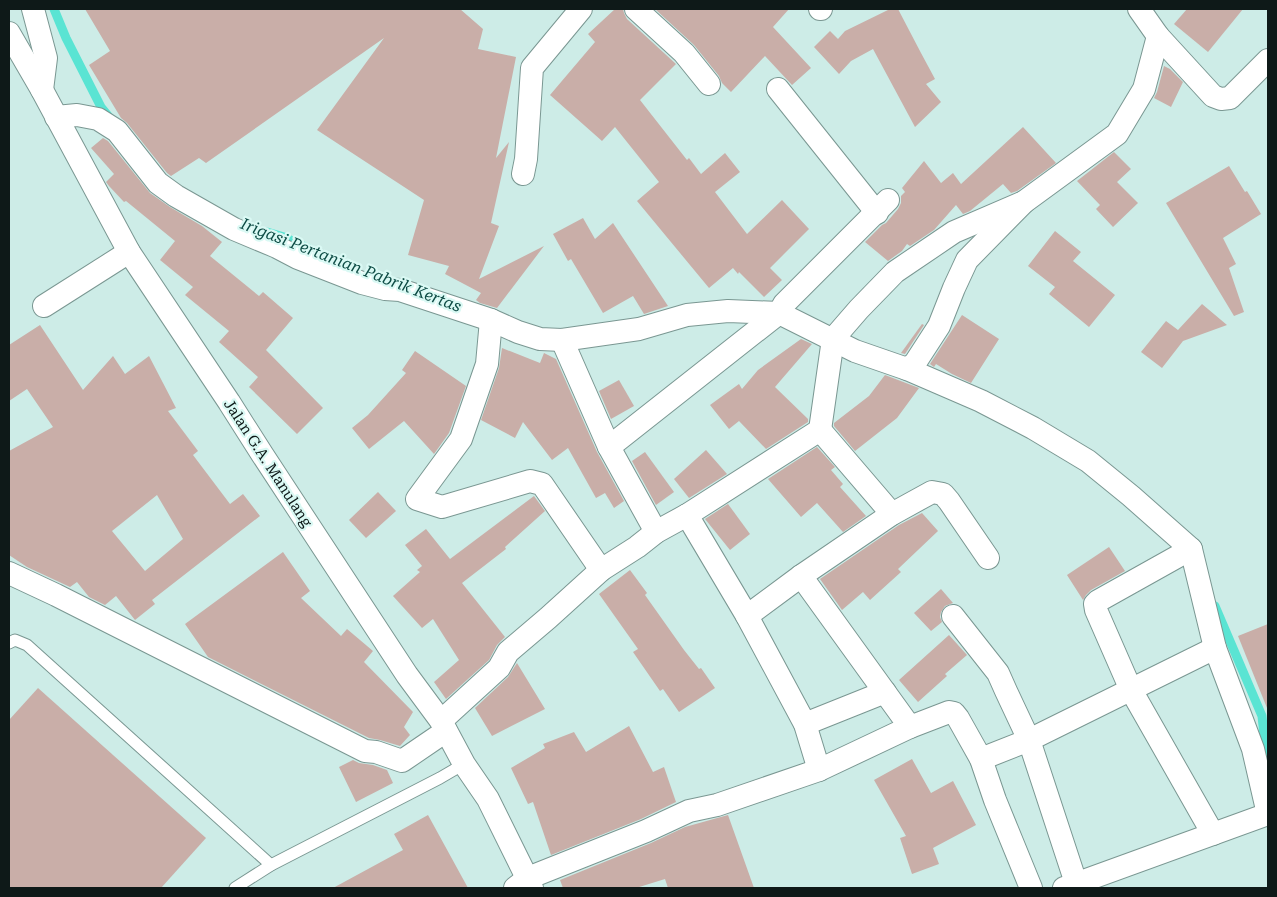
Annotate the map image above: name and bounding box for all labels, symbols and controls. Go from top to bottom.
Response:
water label: Irigasi Pertanian Pabrik Kertas [237,214,464,316]
street label: Jalan G.A. Manulang [220,396,316,531]

